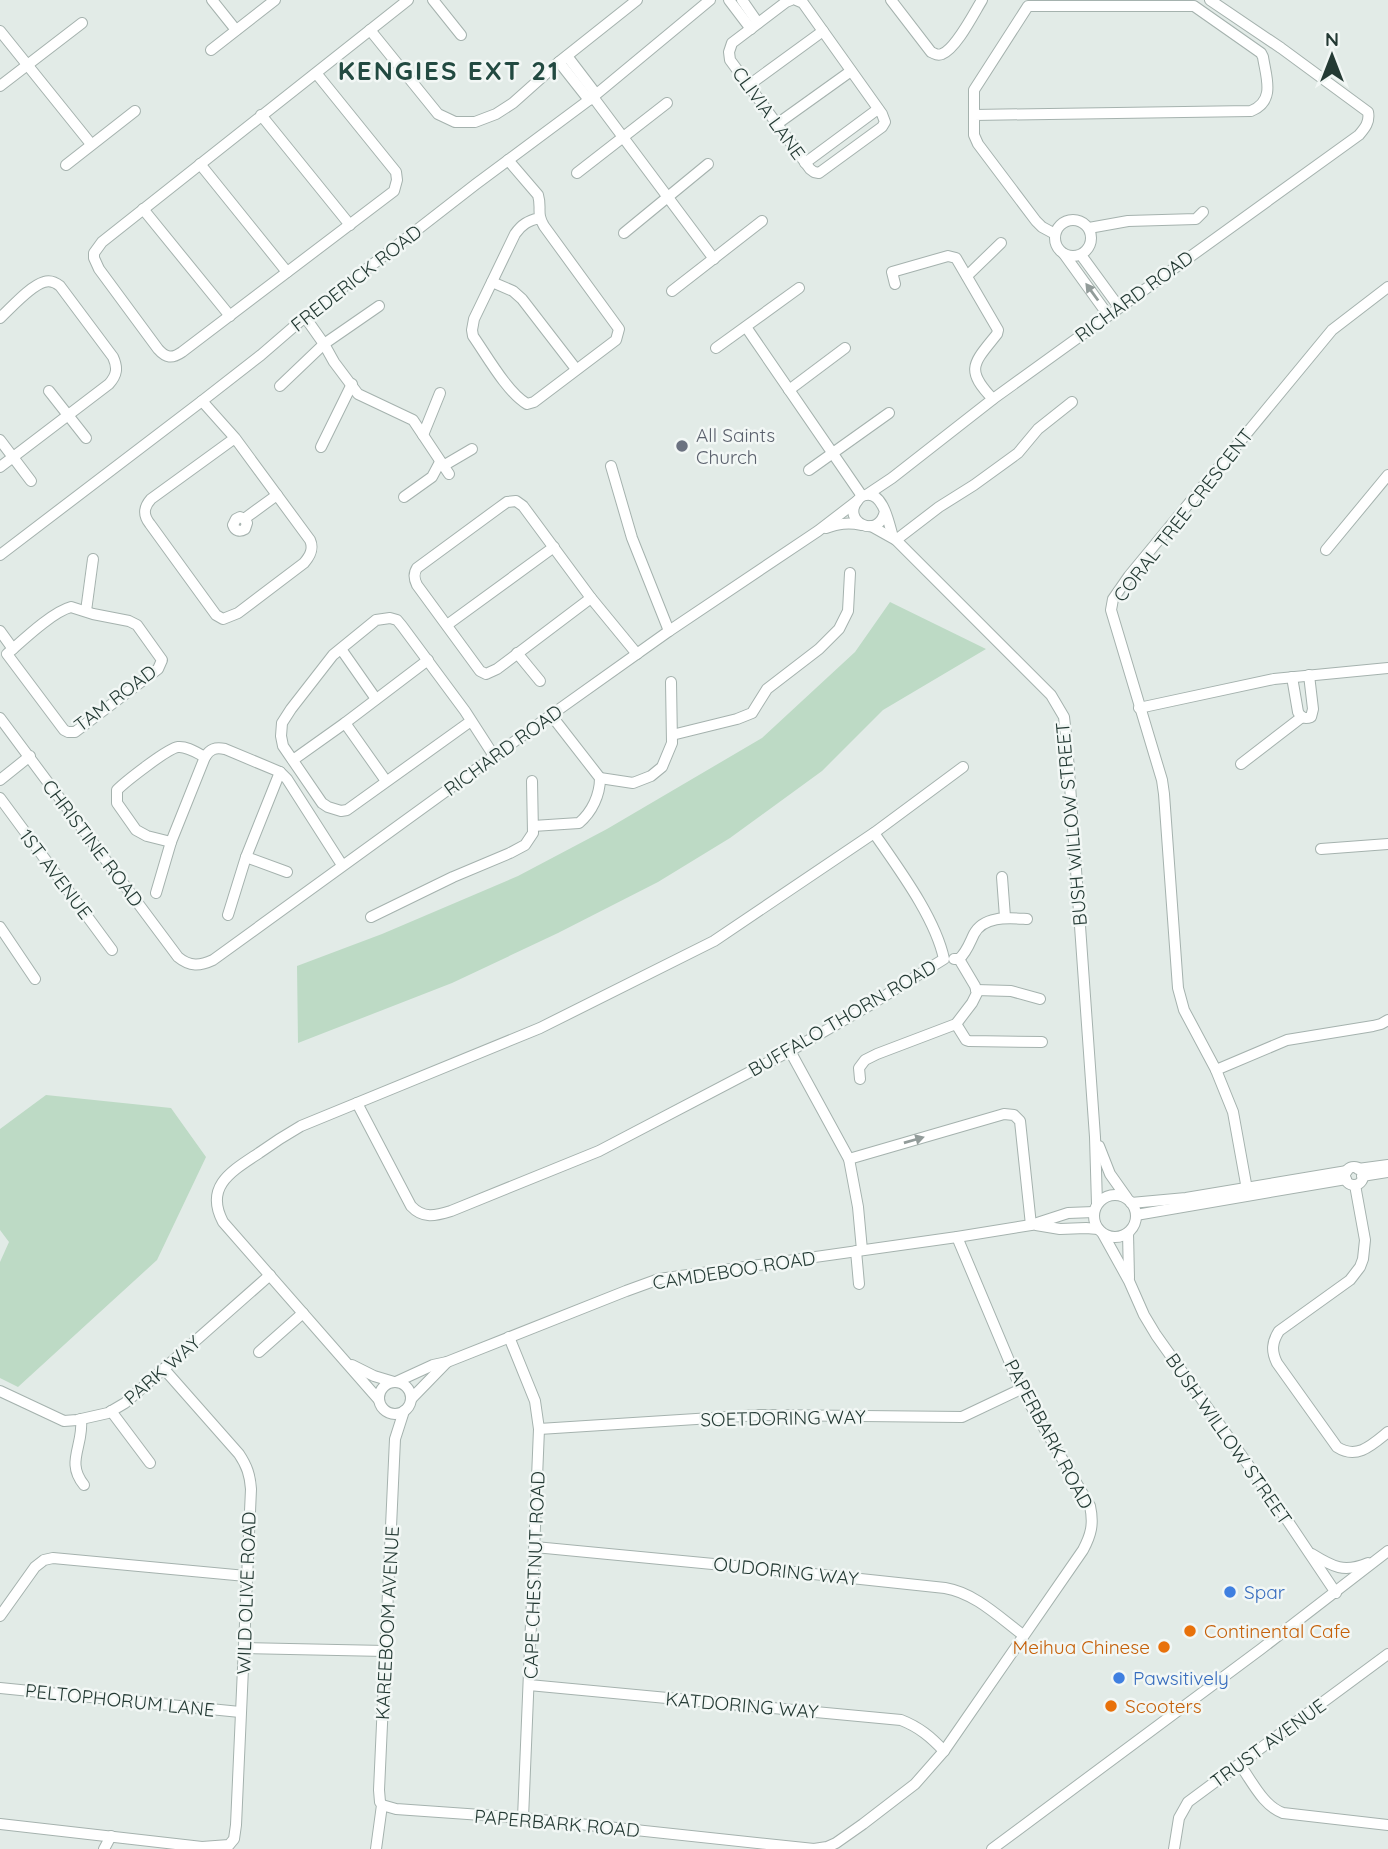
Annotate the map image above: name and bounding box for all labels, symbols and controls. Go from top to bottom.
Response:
north arrow [1297,21,1367,91]
text: N [1325,27,1339,51]
district label: KENGIES EXT 21 [338,54,560,87]
street label: CLIVIA LANE [727,62,811,164]
street label: FREDERICK ROAD [286,219,426,337]
street label: RICHARD ROAD [1070,245,1198,347]
one-way arrow [1085,283,1099,301]
place label: All Saints Church [696,423,775,469]
street label: CORAL TREE CRESCENT [1108,424,1258,606]
marker: All Saints Church [674,438,690,454]
street label: TAM ROAD [69,659,161,737]
street label: RICHARD ROAD [439,699,567,801]
street label: BUSH WILLOW STREET [1050,721,1092,927]
street label: CHRISTINE ROAD [37,775,149,911]
street label: 1ST AVENUE [14,824,98,924]
street label: BUFFALO THORN ROAD [744,954,940,1082]
one-way arrow [904,1135,925,1145]
street label: CAMDEBOO ROAD [651,1245,817,1295]
street label: PARK WAY [119,1330,205,1410]
street label: BUSH WILLOW STREET [1161,1348,1297,1530]
street label: PAPERBARK ROAD [999,1355,1099,1513]
street label: SOETDORING WAY [700,1405,866,1431]
street label: CAPE CHESTNUT ROAD [518,1471,550,1679]
street label: WILD OLIVE ROAD [231,1511,261,1675]
street label: KAREEBOOM AVENUE [370,1526,404,1720]
street label: OUDORING WAY [712,1551,860,1591]
place label: Spar [1244,1580,1286,1604]
marker: Spar [1222,1584,1238,1600]
place label: Continental Cafe [1204,1619,1350,1643]
marker: Continental Cafe [1182,1623,1198,1639]
place label: Meihua Chinese [1013,1635,1150,1659]
marker: Meihua Chinese [1156,1639,1172,1655]
place label: Pawsitively [1133,1666,1229,1690]
marker: Pawsitively [1111,1670,1127,1686]
street label: PELTOPHORUM LANE [24,1678,216,1722]
street label: KATDORING WAY [664,1686,820,1724]
street label: TRUST AVENUE [1206,1693,1330,1793]
place label: Scooters [1125,1694,1202,1718]
marker: Scooters [1103,1698,1119,1714]
street label: PAPERBARK ROAD [473,1804,641,1842]

